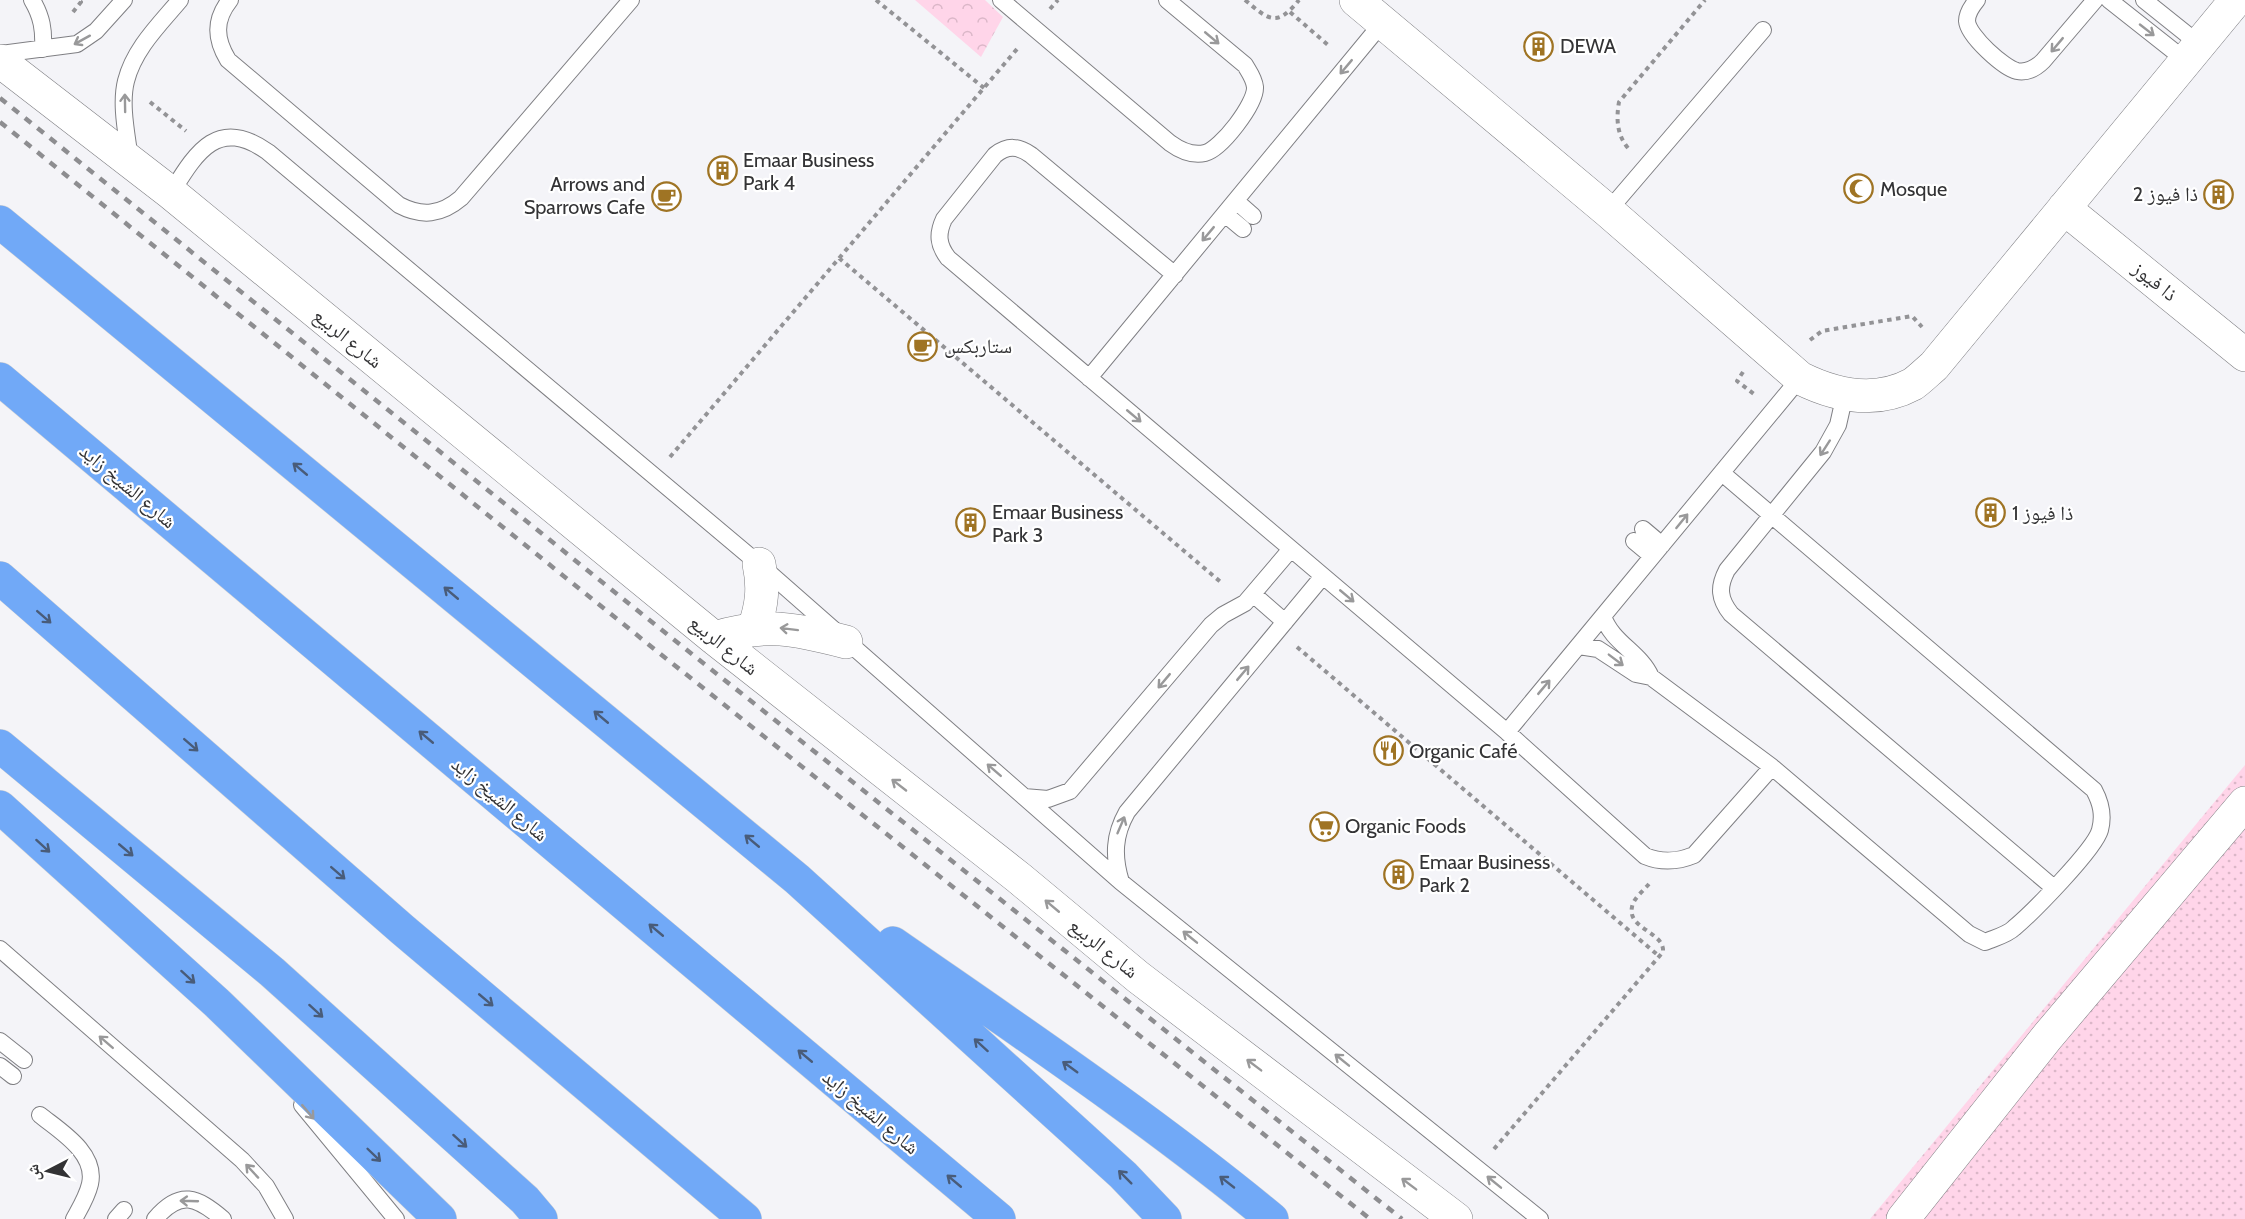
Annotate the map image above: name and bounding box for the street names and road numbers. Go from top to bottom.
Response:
street label: ذا فيوز [2127,255,2182,306]
street label: شارع الربيع [308,303,387,374]
street label: شارع الشيخ زايد [74,439,181,534]
street label: شارع الربيع [684,610,763,681]
street label: شارع الشيخ زايد [446,752,553,847]
street label: شارع الربيع [1064,913,1143,984]
street label: شارع الشيخ زايد [817,1065,924,1160]

